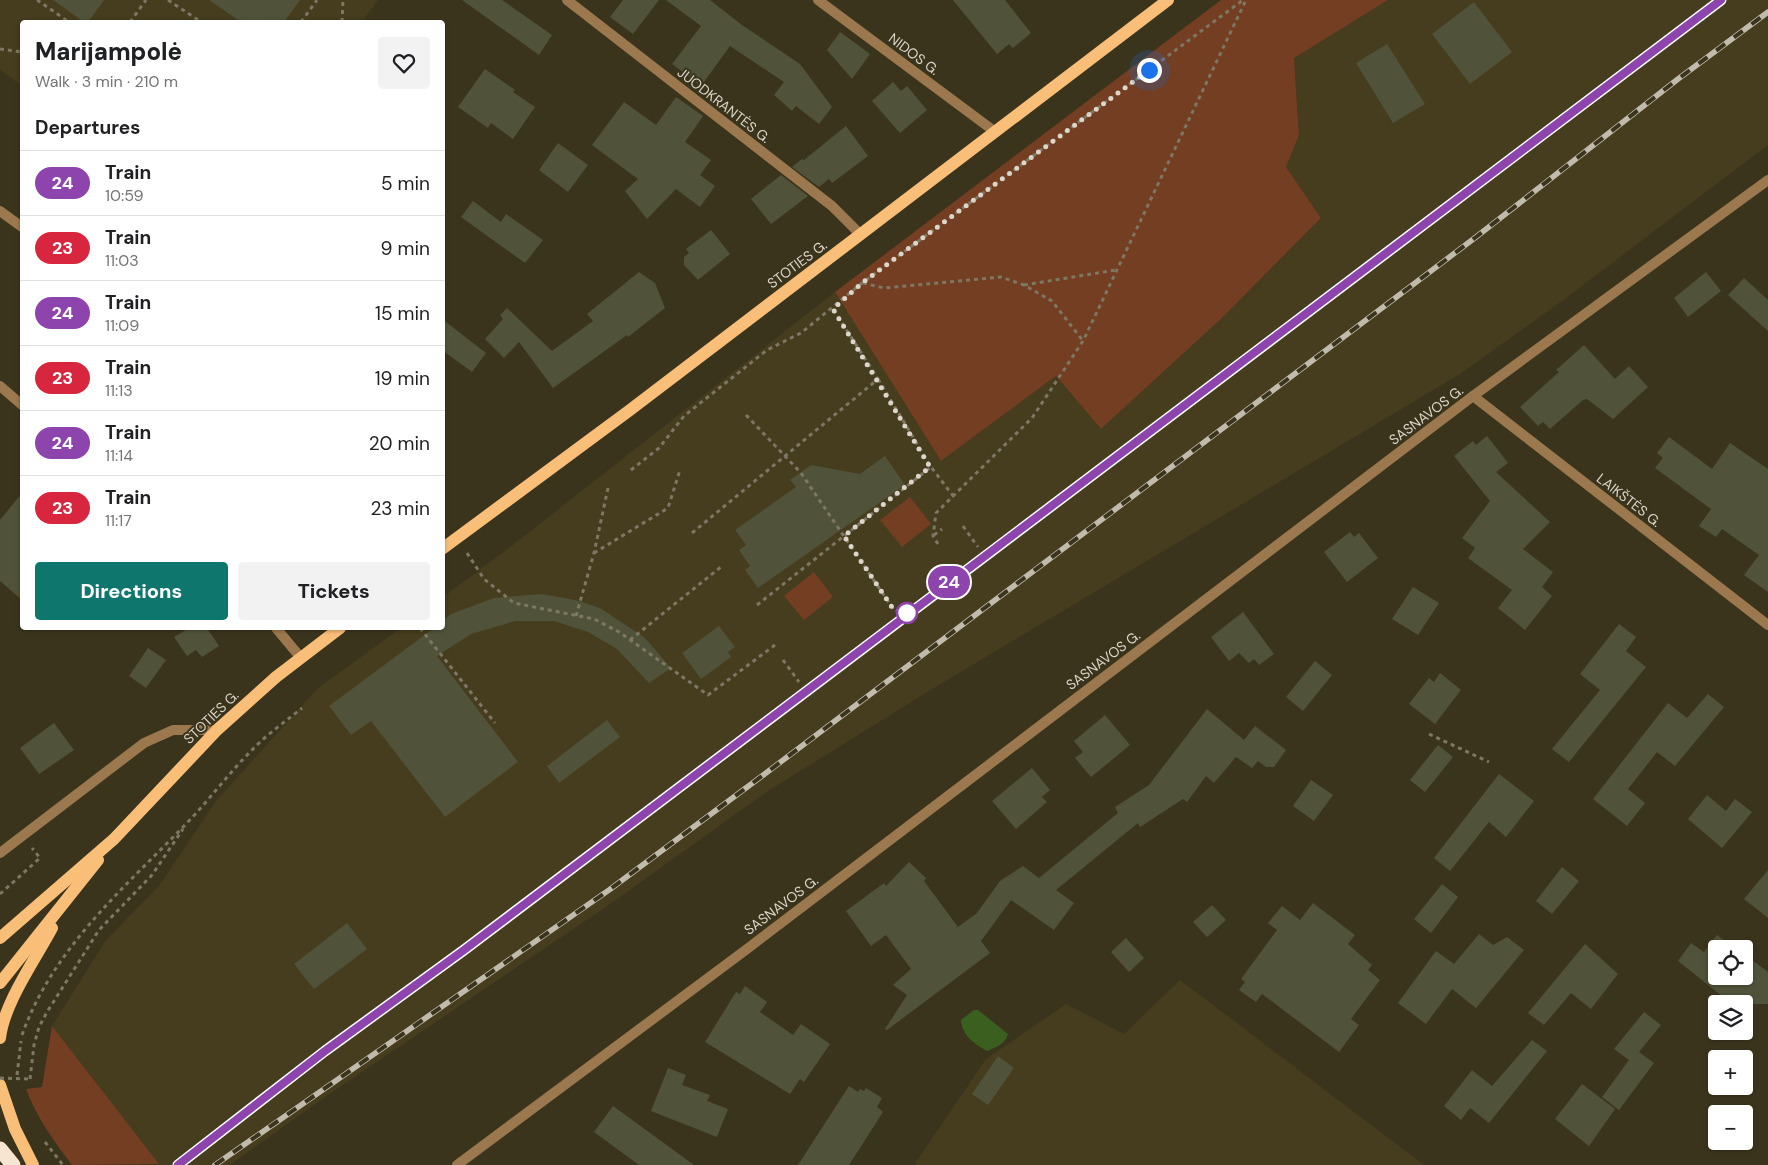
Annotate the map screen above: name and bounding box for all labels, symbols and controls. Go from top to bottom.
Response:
street label: NIDOS G. [885,29,943,79]
text: Marijampolė [35,36,182,67]
button: heart [378,37,430,89]
your location [1137,58,1162,83]
street label: JUODKRANTĖS G. [674,63,774,147]
text: Walk · 3 min · 210 m [35,71,178,92]
text: Departures [35,115,140,140]
text: Train [105,160,151,185]
text: 24 [52,171,73,195]
text: 5 min [381,171,430,196]
text: 10:59 [105,185,144,206]
text: Train [105,225,151,250]
text: 23 [52,236,73,260]
text: 9 min [381,236,430,261]
street label: STOTIES G. [764,236,830,292]
text: 11:03 [105,250,139,271]
text: Train [105,290,151,315]
text: 24 [52,301,73,325]
text: 15 min [375,301,430,326]
text: 11:09 [105,315,139,336]
text: Train [105,355,151,380]
text: 23 [52,366,73,390]
text: 19 min [375,366,430,391]
text: 11:13 [105,380,133,401]
street label: SASNAVOS G. [1385,381,1467,449]
text: Train [105,420,151,445]
text: 24 [52,431,73,455]
text: 20 min [369,431,430,456]
text: 11:14 [105,445,133,466]
street label: LAIKŠTĖS G. [1593,469,1665,531]
text: Train [105,485,151,510]
text: 23 [52,496,73,520]
text: 23 min [370,496,430,521]
text: 11:17 [105,510,132,531]
button: Directions [35,562,228,620]
button: Tickets [238,562,430,620]
line badge: 24 [926,566,972,598]
text: 24 [938,570,960,594]
unlabelled marker [896,602,918,624]
street label: SASNAVOS G. [1062,626,1144,694]
street label: STOTIES G. [180,686,243,748]
street label: SASNAVOS G. [740,871,822,939]
map controls [1708,940,1753,1150]
button: locate [1708,940,1753,985]
button: layers [1708,995,1753,1040]
button: + [1708,1050,1753,1095]
button: − [1708,1105,1753,1150]

